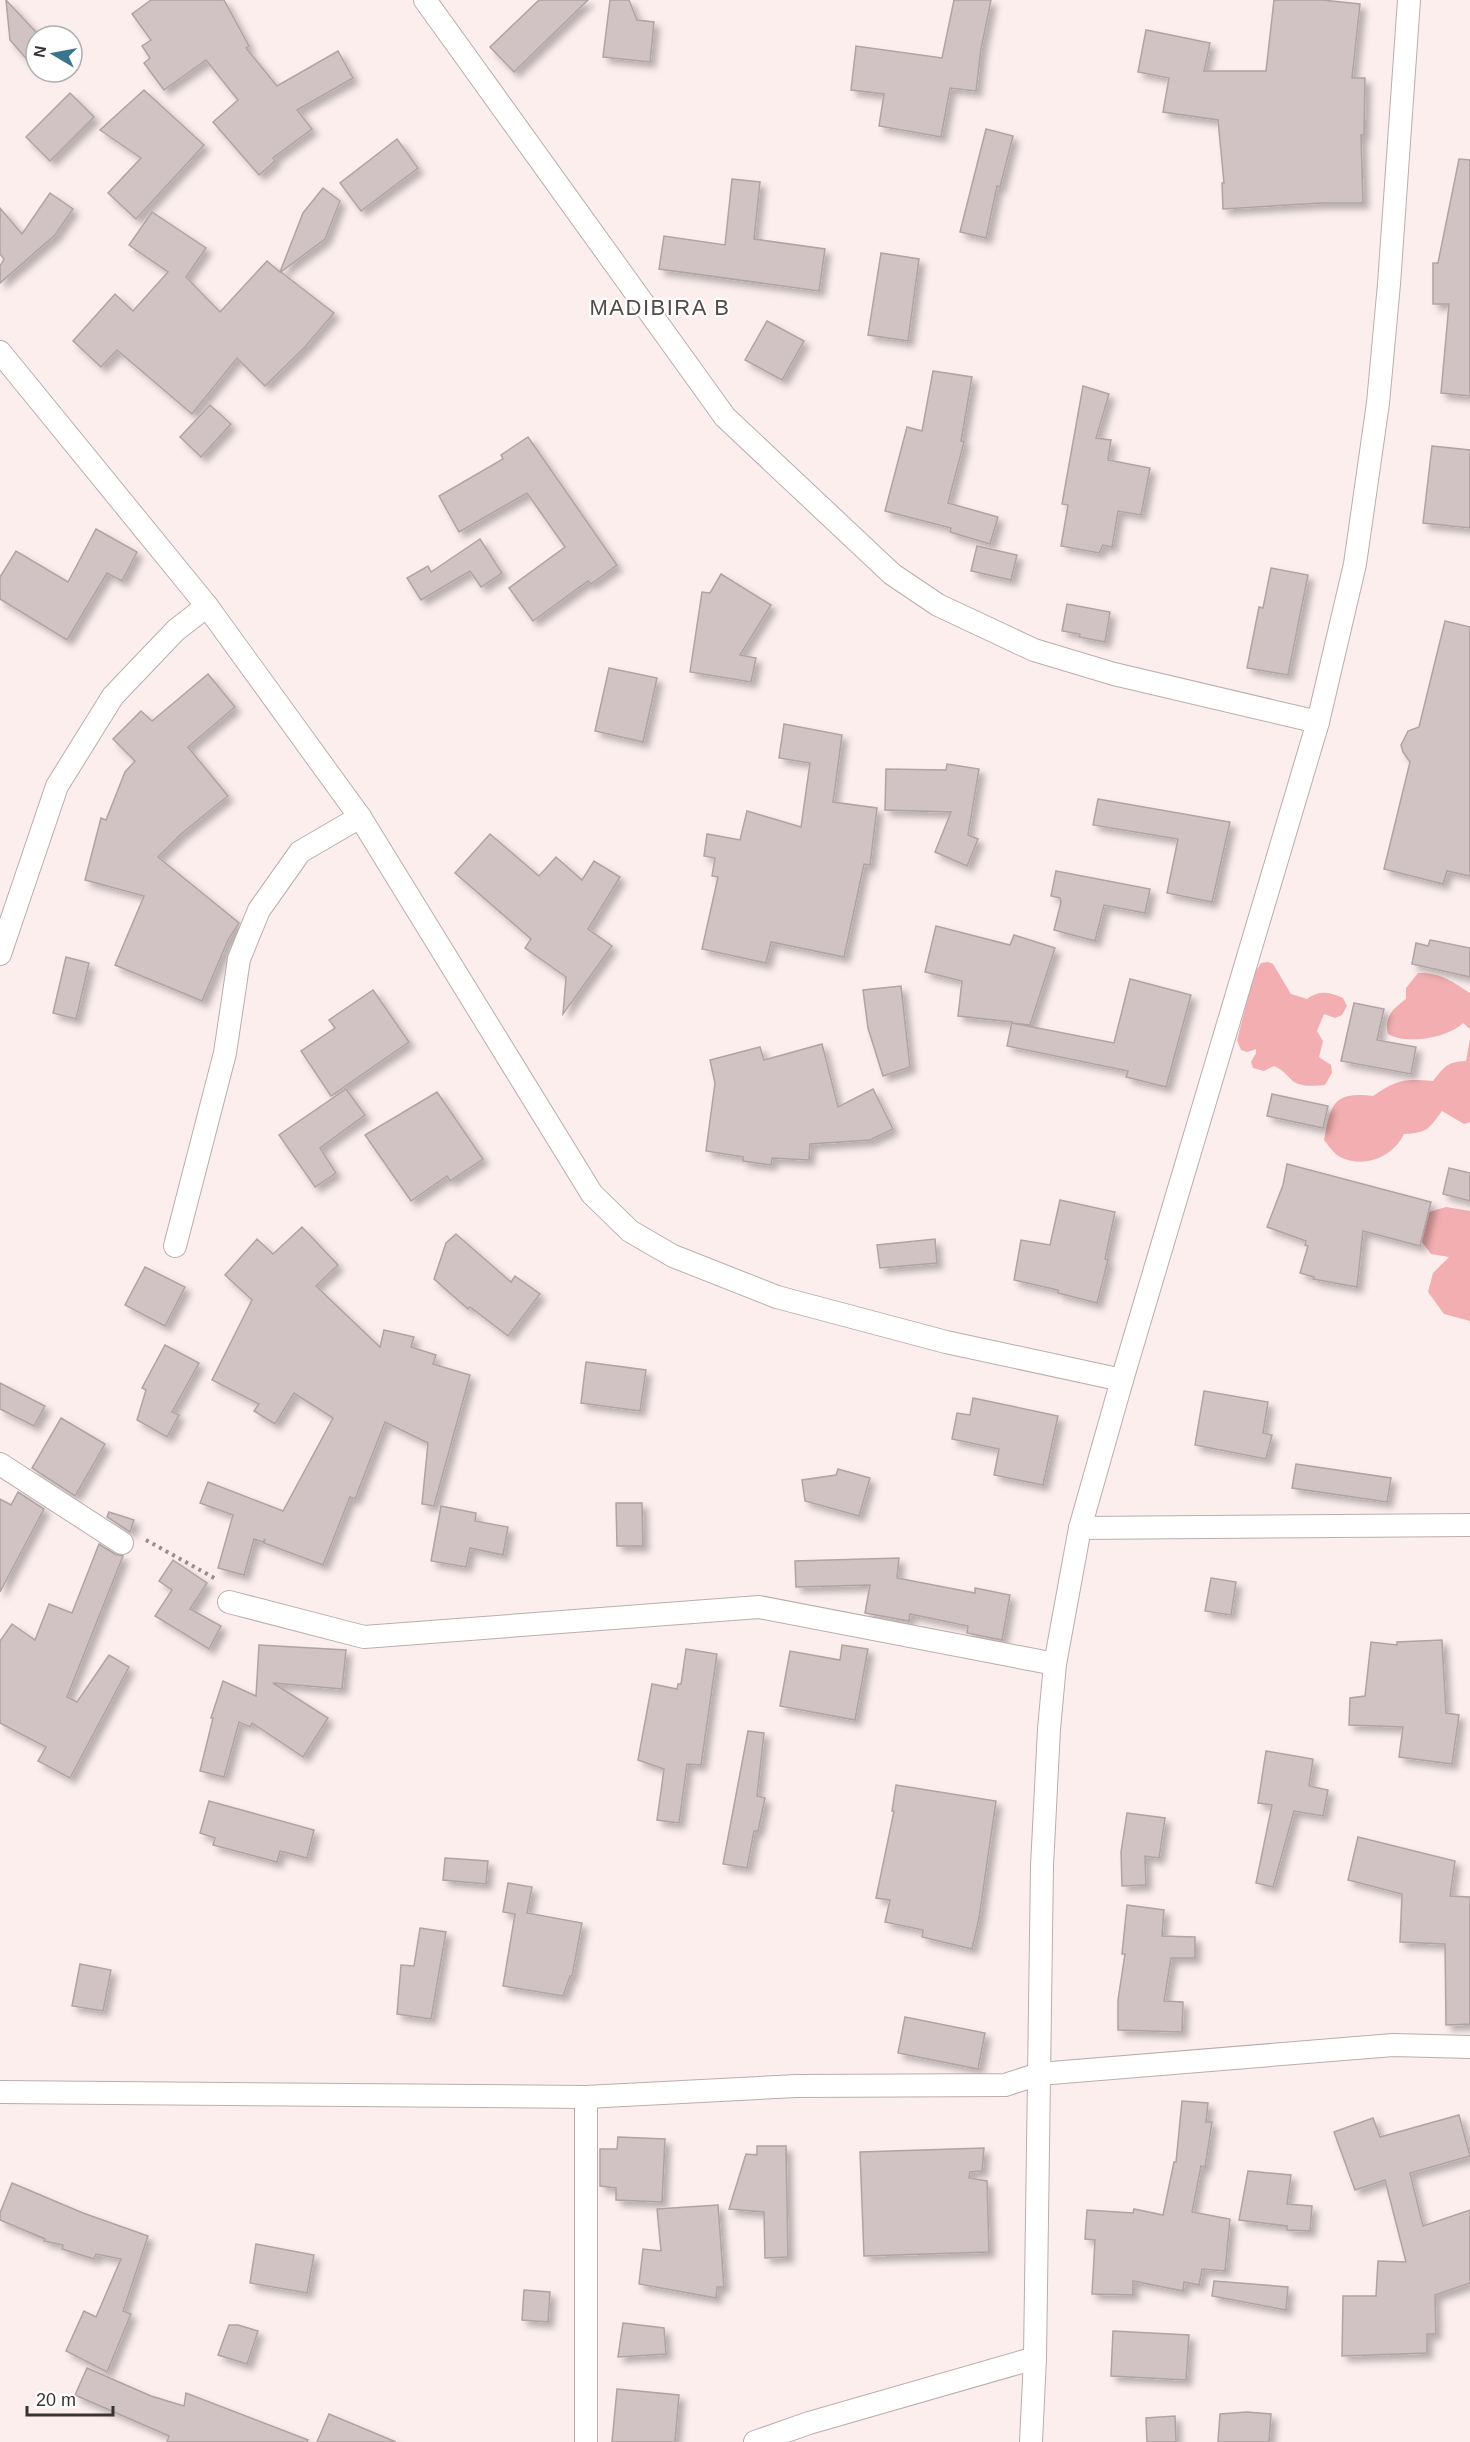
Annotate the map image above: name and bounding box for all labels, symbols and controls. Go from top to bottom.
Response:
north arrow [24,24,84,84]
text: N [30,44,49,59]
district label: MADIBIRA B [590,295,730,320]
scale bar [27,2379,112,2417]
text: 20 m [36,2390,76,2410]

